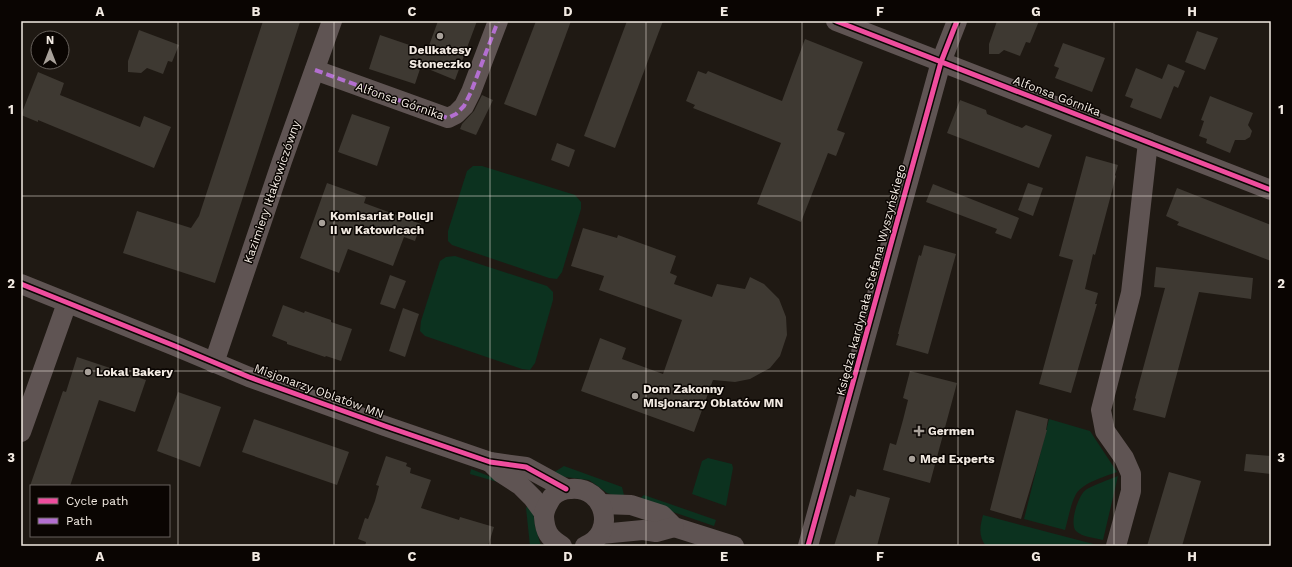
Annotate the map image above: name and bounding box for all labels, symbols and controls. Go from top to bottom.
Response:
text: A [96,4,105,19]
text: B [252,4,261,19]
text: C [408,4,417,19]
text: D [563,4,573,19]
text: E [720,4,728,19]
text: F [876,4,884,19]
text: G [1031,4,1041,19]
text: H [1187,4,1197,19]
north arrow [30,30,70,70]
marker: Delikatesy Słoneczko [435,31,445,41]
text: N [46,34,54,47]
place label: Delikatesy Słoneczko [409,43,471,71]
street label: Alfonsa Górnika [1011,73,1103,119]
street label: Alfonsa Górnika [354,79,446,123]
text: 1 [8,102,14,117]
text: 1 [1278,102,1284,117]
street label: Kazimiery Iłłakowiczówny [241,118,303,265]
street label: Księdza kardynała Stefana Wyszyńskiego [833,163,909,397]
place label: Komisariat Policji II w Katowicach [330,209,433,237]
marker: Komisariat Policji II w Katowicach [317,218,327,228]
text: 2 [7,276,15,291]
text: 2 [1277,276,1285,291]
street label: Misjonarzy Oblatów MN [252,361,386,421]
place label: Lokal Bakery [96,365,173,379]
marker: Lokal Bakery [83,367,93,377]
place label: Dom Zakonny Misjonarzy Oblatów MN [643,382,783,410]
marker: Dom Zakonny Misjonarzy Oblatów MN [630,391,640,401]
place label: Germen [928,424,974,438]
marker: Germen [913,425,925,437]
text: 3 [7,450,15,465]
text: 3 [1277,450,1285,465]
place label: Med Experts [920,452,995,466]
marker: Med Experts [907,454,917,464]
legend [30,485,170,537]
text: Cycle path [66,494,128,508]
text: Path [66,514,92,528]
text: A [96,549,105,564]
text: B [252,549,261,564]
text: C [408,549,417,564]
text: D [563,549,573,564]
text: E [720,549,728,564]
text: F [876,549,884,564]
text: G [1031,549,1041,564]
text: H [1187,549,1197,564]

